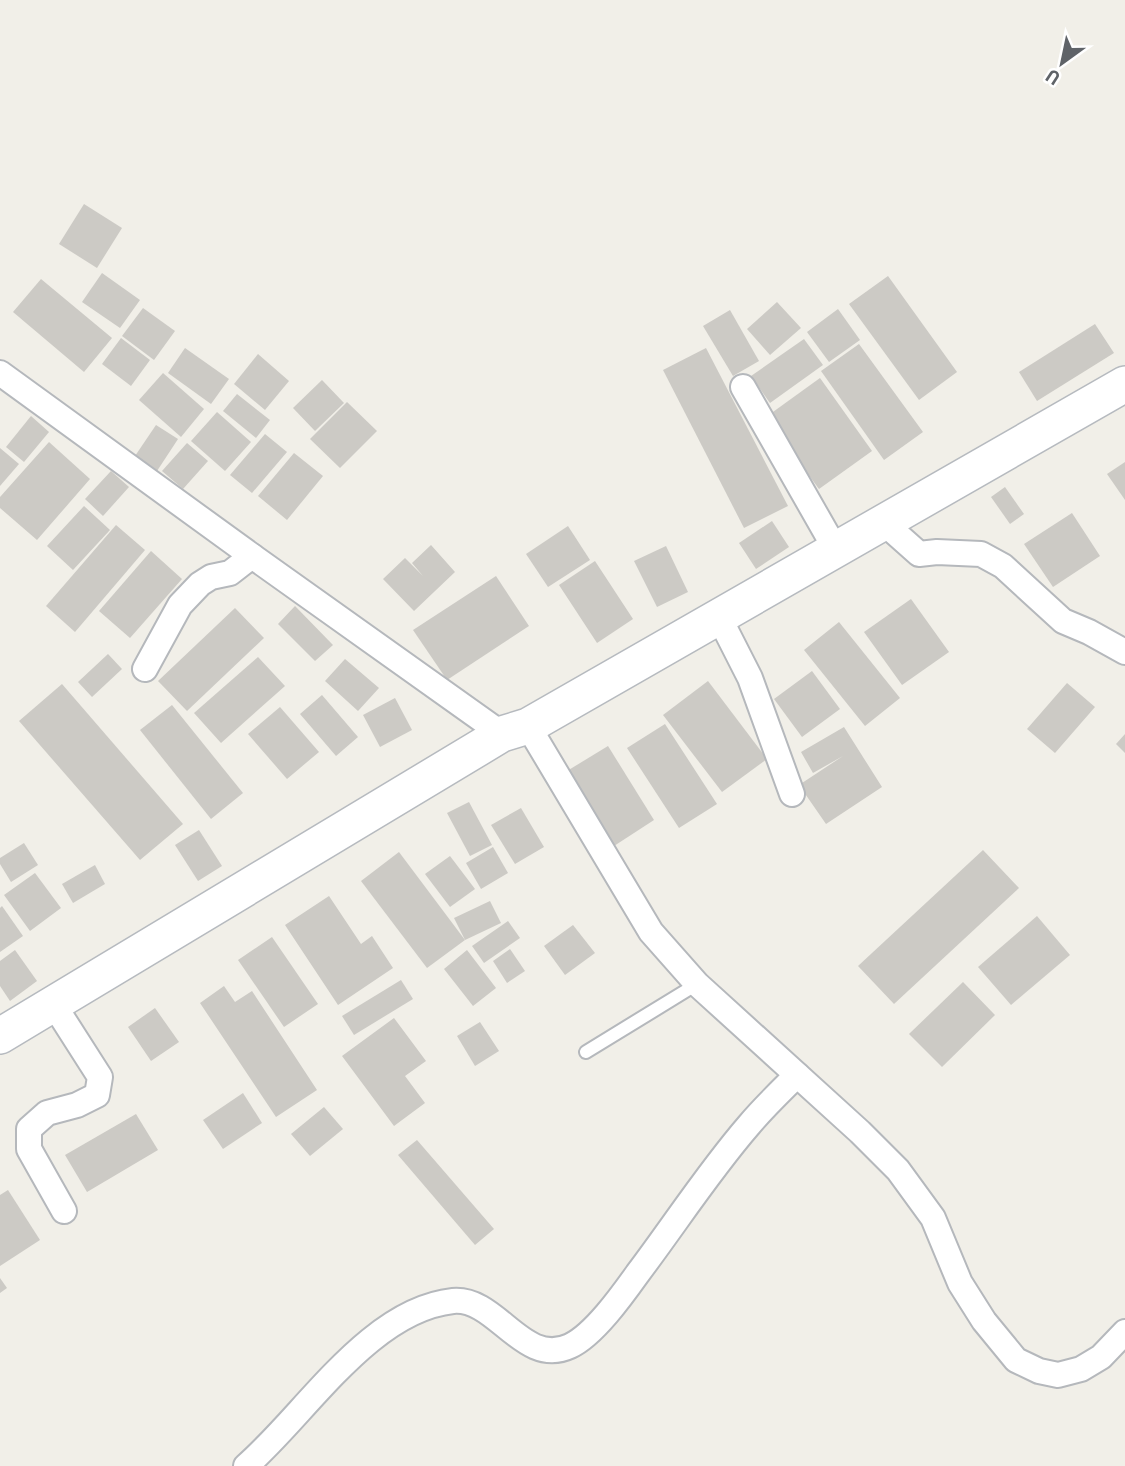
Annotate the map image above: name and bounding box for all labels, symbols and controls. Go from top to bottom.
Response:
north arrow [1027,28,1097,98]
text: U [1041,65,1064,91]

